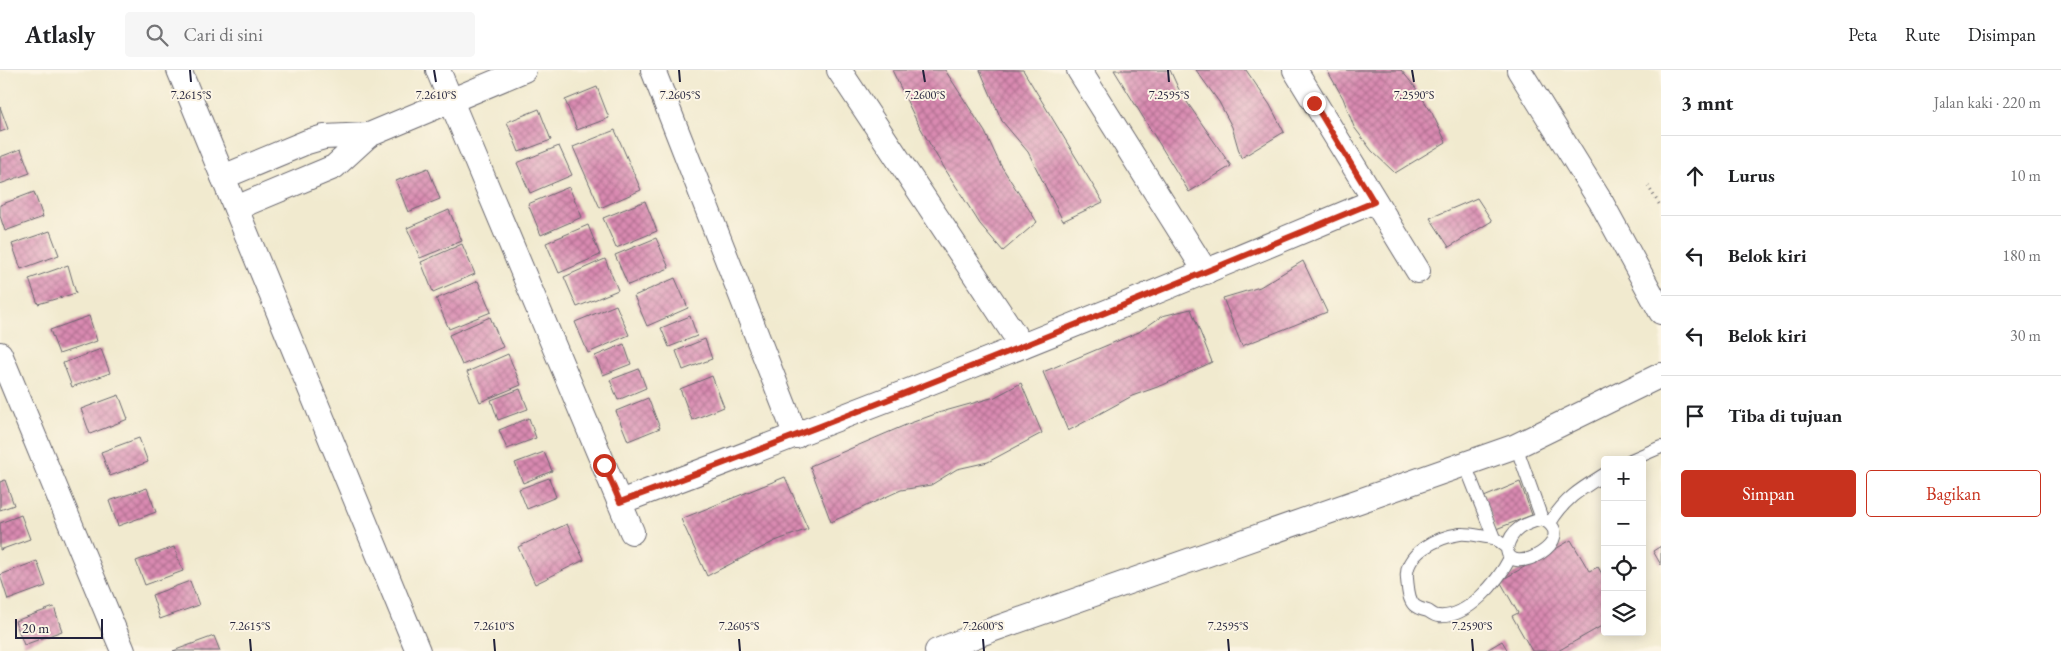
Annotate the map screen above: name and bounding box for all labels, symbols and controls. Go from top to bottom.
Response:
search box [125,12,475,57]
text: Atlasly [25,19,95,50]
icon: search [143,21,171,49]
text: Cari di sini [183,22,263,47]
text: Peta [1848,23,1877,46]
text: Rute [1905,23,1940,46]
text: Disimpan [1968,23,2036,46]
text: 7.2615°S [171,87,212,103]
text: 7.2610°S [416,87,457,103]
text: 7.2605°S [660,87,701,103]
text: 7.2600°S [905,87,946,103]
text: 7.2595°S [1149,87,1190,103]
text: 7.2590°S [1394,87,1435,103]
text: 3 mnt [1681,89,1733,116]
route end [1303,92,1326,115]
text: Jalan kaki · 220 m [1934,92,2041,113]
icon: ahead [1681,162,1709,190]
text: Lurus [1728,163,1775,188]
text: 10 m [2010,165,2041,186]
icon: left [1681,242,1709,270]
text: Belok kiri [1728,243,1807,268]
text: 180 m [2002,245,2041,266]
icon: left [1681,322,1709,350]
text: Belok kiri [1728,323,1807,348]
text: 30 m [2010,325,2041,346]
icon: arrive [1681,402,1709,430]
text: Tiba di tujuan [1728,403,1842,428]
route start [593,454,616,477]
map controls [1601,456,1646,636]
button: + [1601,456,1646,501]
button: Simpan [1681,470,1856,517]
button: Bagikan [1866,470,2041,517]
button: − [1601,501,1646,546]
button: locate [1601,546,1646,591]
button: layers [1601,591,1646,636]
scale bar [15,616,102,639]
text: 7.2615°S [230,618,271,634]
text: 7.2610°S [474,618,515,634]
text: 7.2605°S [719,618,760,634]
text: 7.2600°S [963,618,1004,634]
text: 7.2595°S [1208,618,1249,634]
text: 7.2590°S [1452,618,1493,634]
text: 20 m [22,619,49,637]

